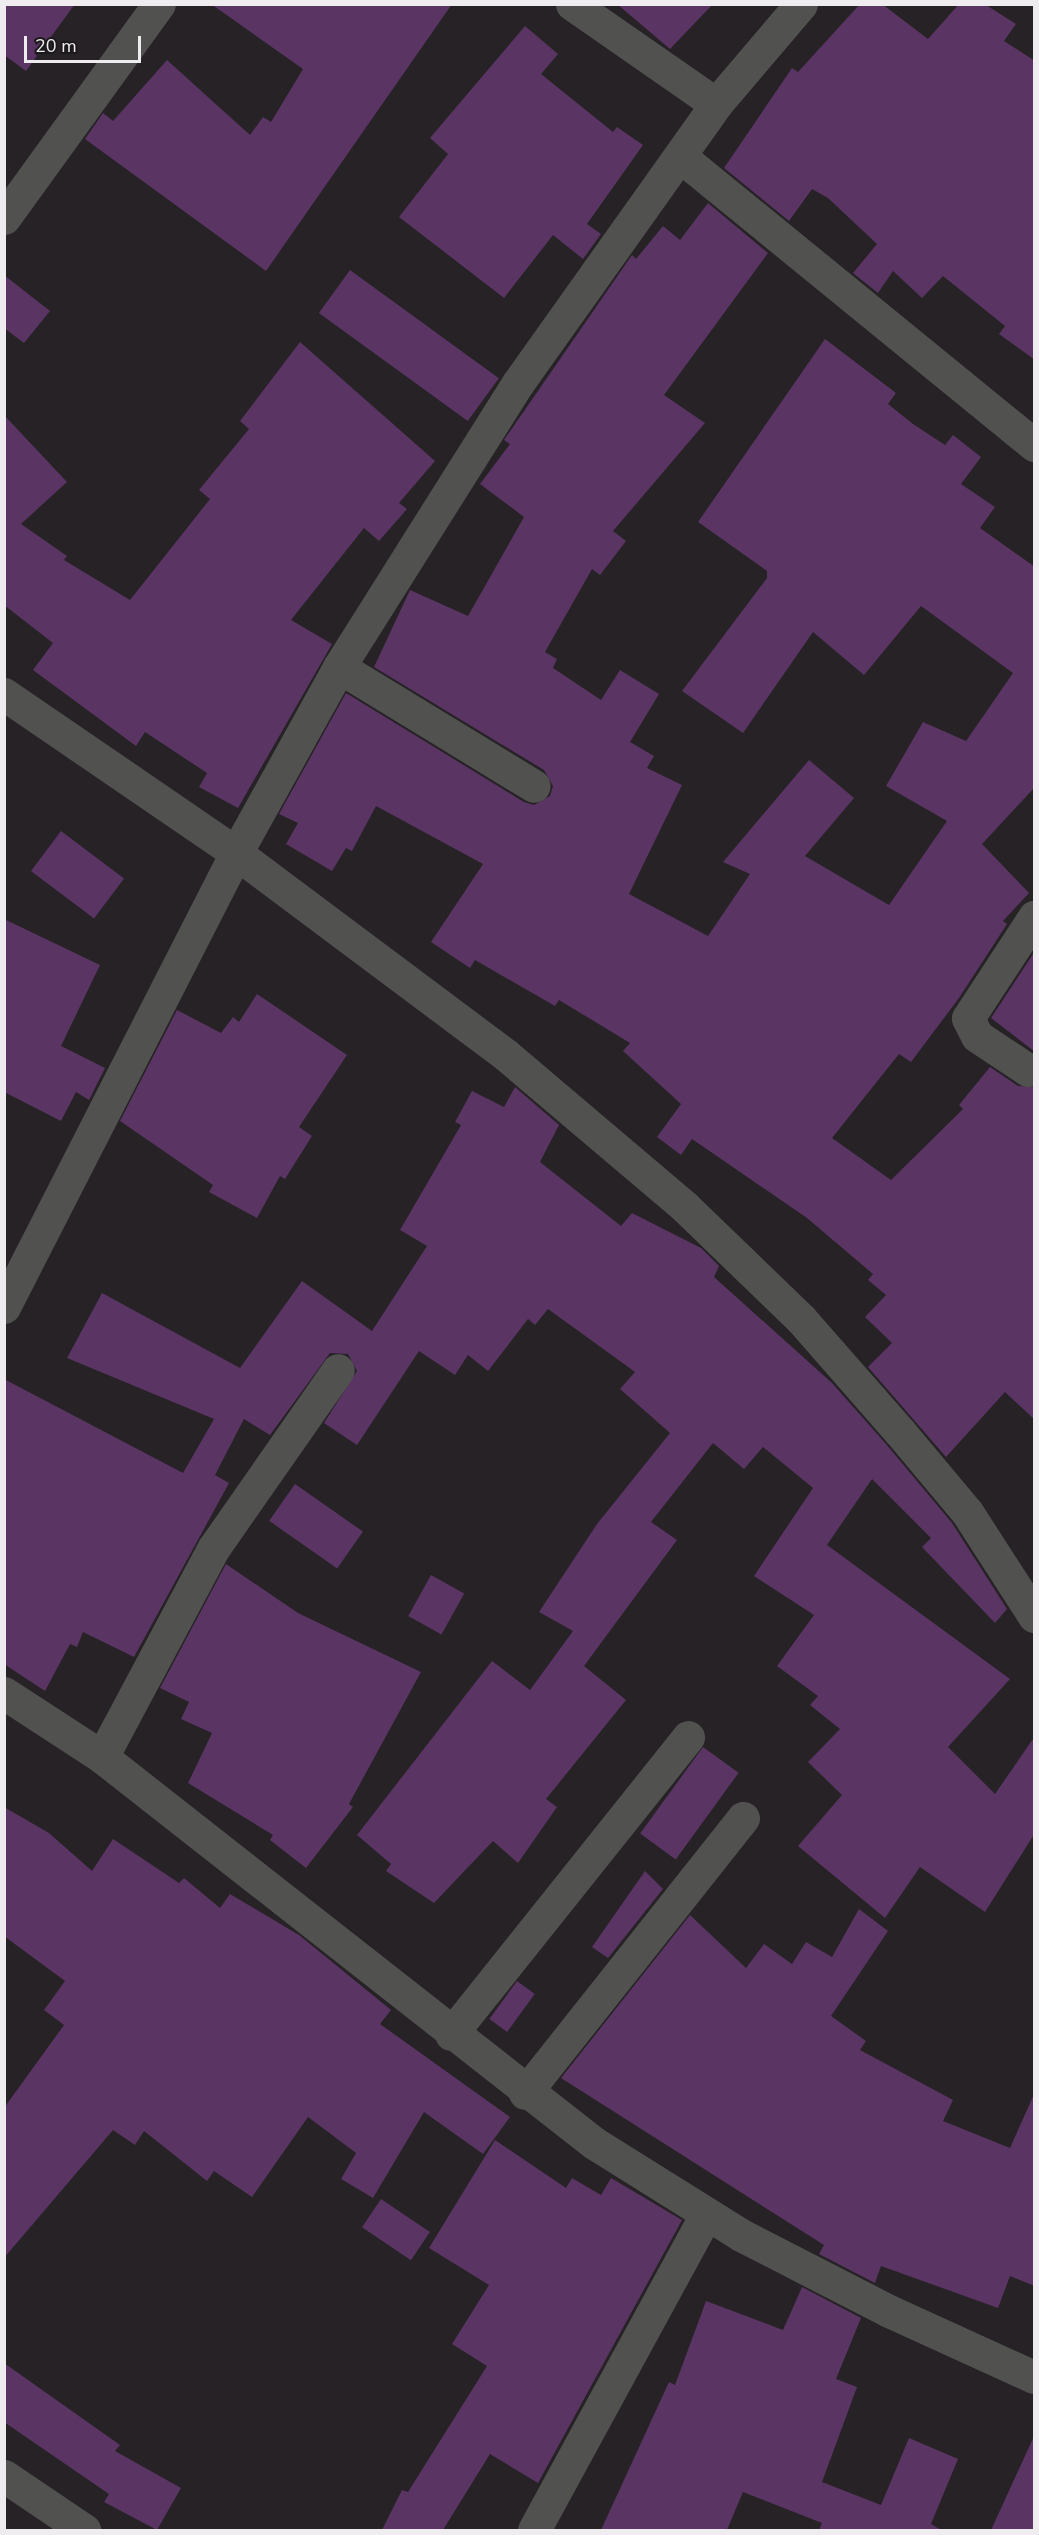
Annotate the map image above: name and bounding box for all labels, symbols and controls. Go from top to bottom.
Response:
scale bar [27,24,144,62]
text: 20 m [35,34,77,58]

